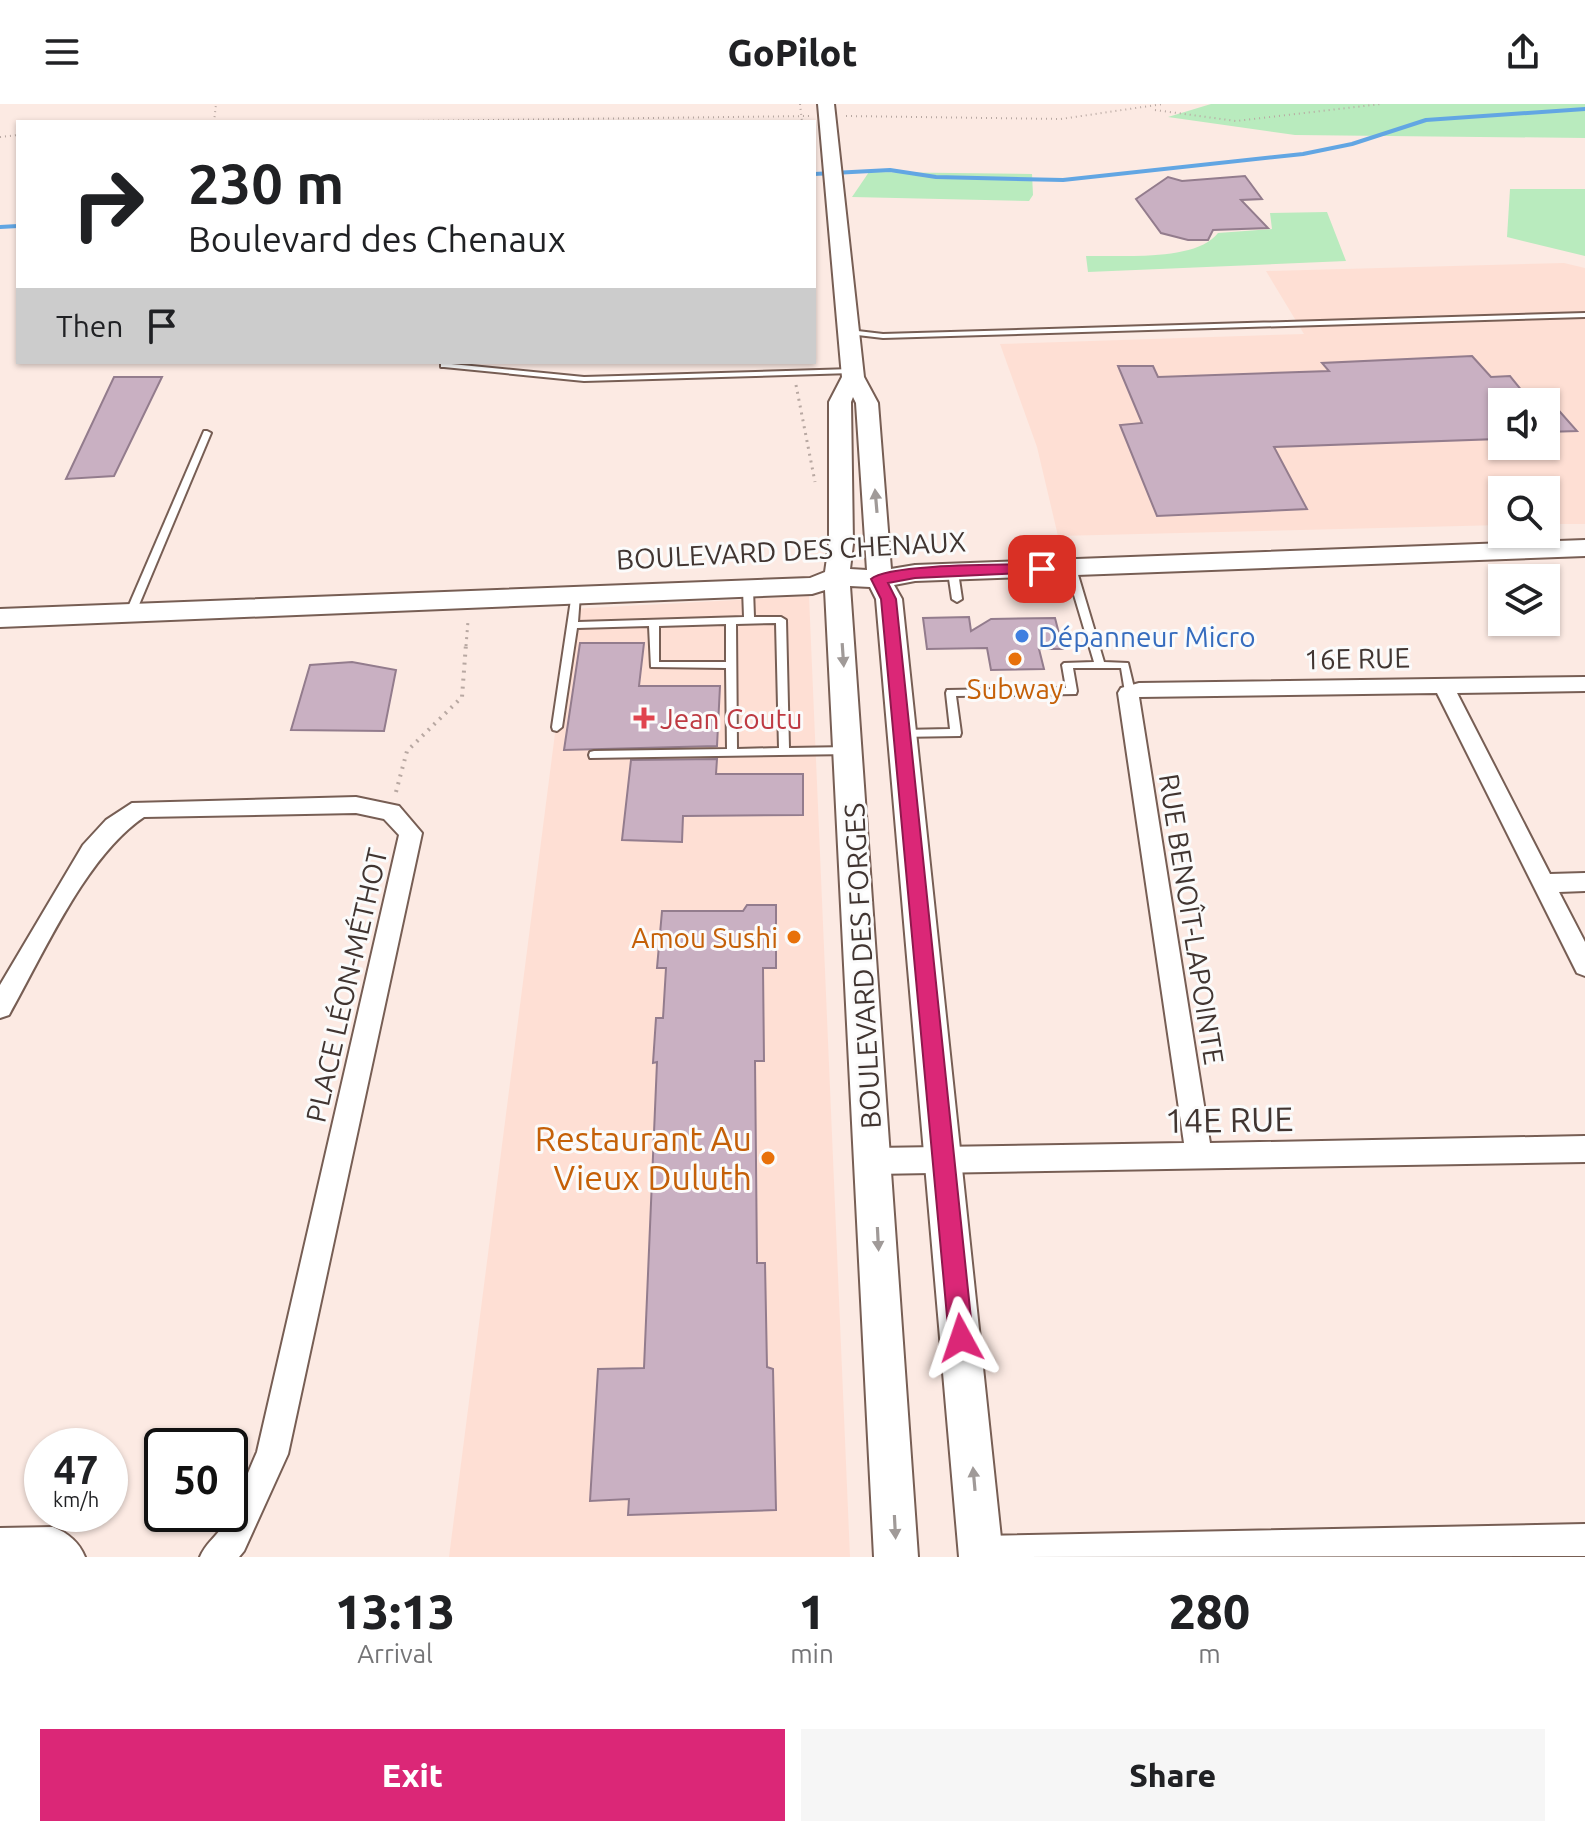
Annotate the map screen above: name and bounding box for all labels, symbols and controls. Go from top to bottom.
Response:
icon: menu [40,30,84,74]
icon: share [1501,30,1545,74]
text: GoPilot [728,32,857,73]
icon: right [56,152,160,256]
text: 230 m [188,152,344,215]
text: Boulevard des Chenaux [188,218,566,259]
icon: arrive [140,304,184,348]
text: Then [56,309,124,343]
map controls [1488,388,1560,636]
button: sound [1488,388,1560,460]
button: search [1488,476,1560,548]
one-way arrow [869,488,882,513]
street label: BOULEVARD DES CHENAUX [615,525,967,575]
pin [1008,535,1076,603]
icon: arrive [1020,547,1064,591]
button: layers [1488,564,1560,636]
place label: Dépanneur Micro [1038,621,1256,652]
marker: Dépanneur Micro [1013,627,1031,645]
street label: 16E RUE [1304,642,1410,674]
one-way arrow [837,643,850,668]
marker: Subway [1006,650,1024,668]
place label: Subway [967,673,1063,704]
place label: Jean Coutu [660,703,803,734]
marker: Jean Coutu [635,709,653,727]
street label: RUE BENOÎT-LAPOINTE [1154,771,1231,1066]
street label: BOULEVARD DES FORGES [838,802,886,1130]
street label: PLACE LÉON-MÉTHOT [298,844,393,1125]
place label: Amou Sushi [631,922,778,953]
marker: Amou Sushi [785,928,803,946]
street label: 14E RUE [1164,1099,1294,1139]
place label: Restaurant Au Vieux Duluth [535,1119,752,1196]
marker: Restaurant Au Vieux Duluth [759,1149,777,1167]
one-way arrow [872,1227,885,1252]
position arrow [919,1296,1003,1380]
speed limit sign: 50 [144,1428,248,1532]
text: 47 [53,1447,99,1492]
one-way arrow [967,1466,980,1491]
text: km/h [53,1488,99,1511]
one-way arrow [888,1515,901,1540]
text: 13:13 [335,1584,455,1638]
text: 1 [798,1584,825,1638]
text: 280 [1169,1584,1250,1638]
text: Arrival [357,1639,433,1668]
text: min [790,1639,834,1668]
text: m [1198,1639,1221,1668]
button: Exit [40,1729,785,1821]
button: Share [801,1729,1545,1821]

